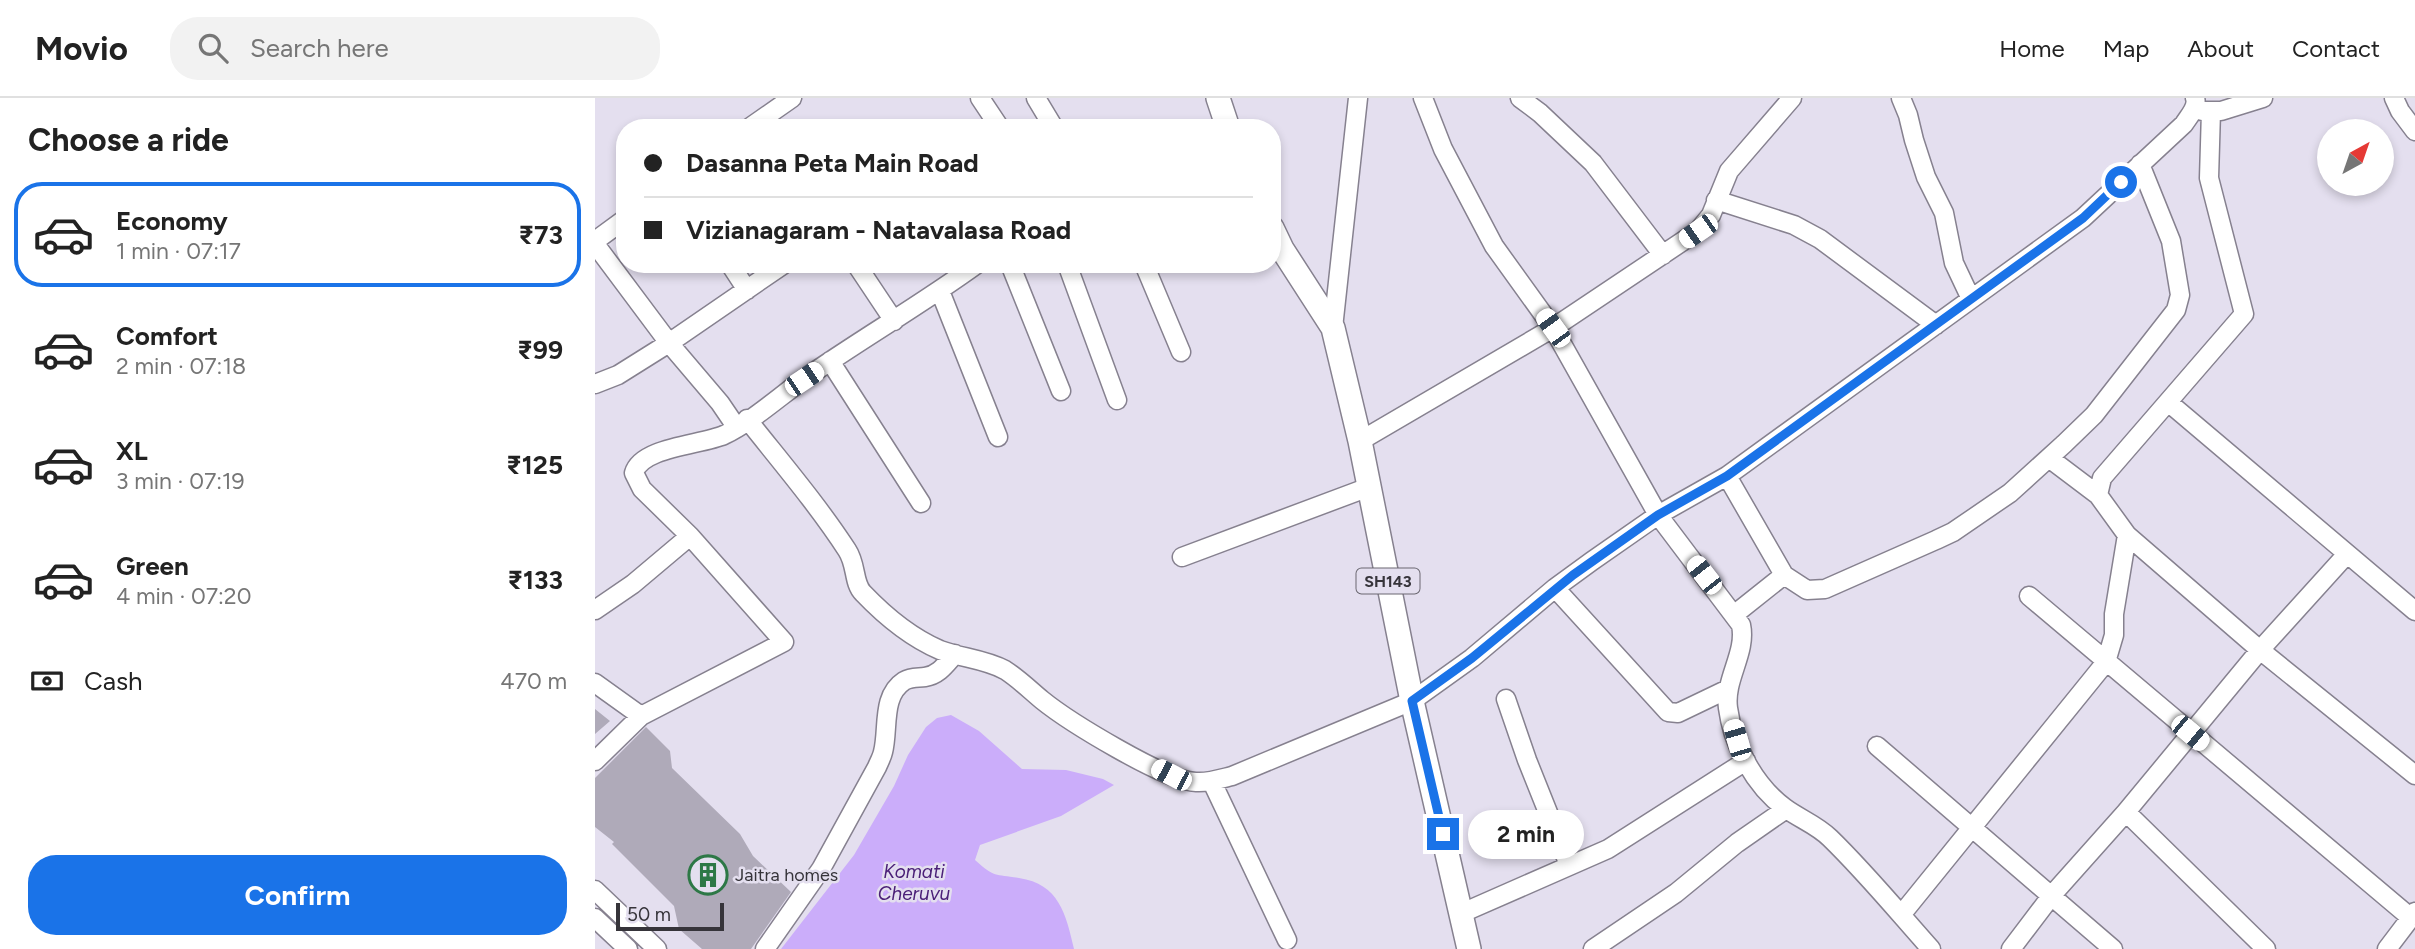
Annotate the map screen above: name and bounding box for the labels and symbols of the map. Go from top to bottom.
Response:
north arrow [2317,119,2394,196]
route start [2105,166,2137,198]
car [1675,210,1722,252]
car [1533,305,1574,351]
car [781,359,828,399]
car [1683,552,1726,598]
road number: SH143 [1357,568,1419,594]
car [2168,711,2213,755]
car [1722,717,1753,763]
car [1148,756,1195,794]
callout: 2 min [1467,810,1583,858]
route end [1427,818,1459,850]
building icon: Jaitra homes [687,854,729,896]
water label: Komati Cheruvu [878,860,951,905]
place label: Jaitra homes [735,864,838,886]
scale bar [616,900,725,932]

